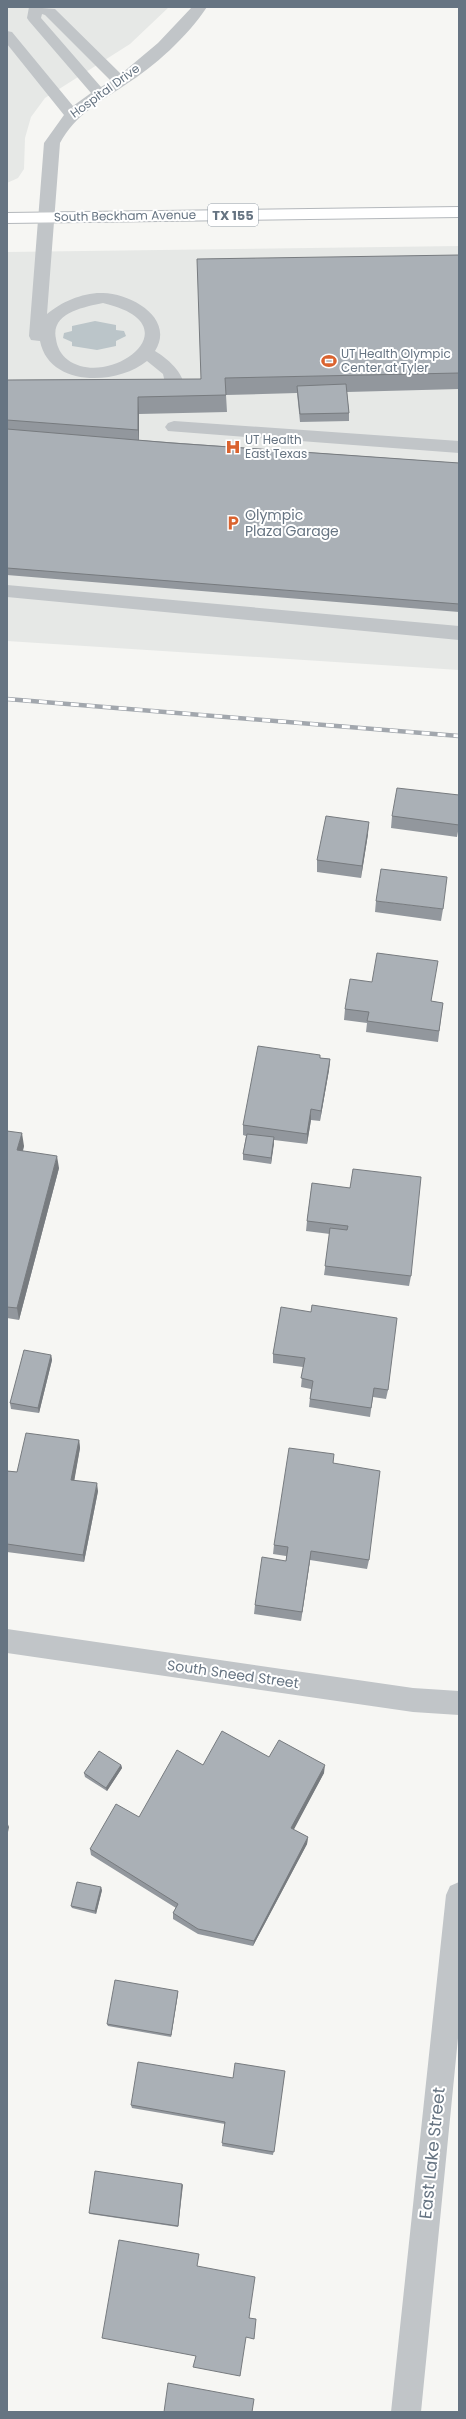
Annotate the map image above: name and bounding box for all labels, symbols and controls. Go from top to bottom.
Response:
street label: Hospital Drive [67,60,143,122]
road number: TX 155 [208,204,258,226]
street label: South Beckham Avenue [54,206,196,225]
place label: UT Health Olympic Center at Tyler [341,345,451,376]
sports icon: UT Health Olympic Center at Tyler [320,352,338,370]
place label: UT Health East Texas [245,431,307,462]
hospital icon: UT Health East Texas [224,438,242,456]
place label: Olympic Plaza Garage [245,505,339,541]
parking icon: Olympic Plaza Garage [224,514,242,532]
street label: South Sneed Street [166,1655,300,1693]
street label: East Lake Street [413,2086,451,2220]

